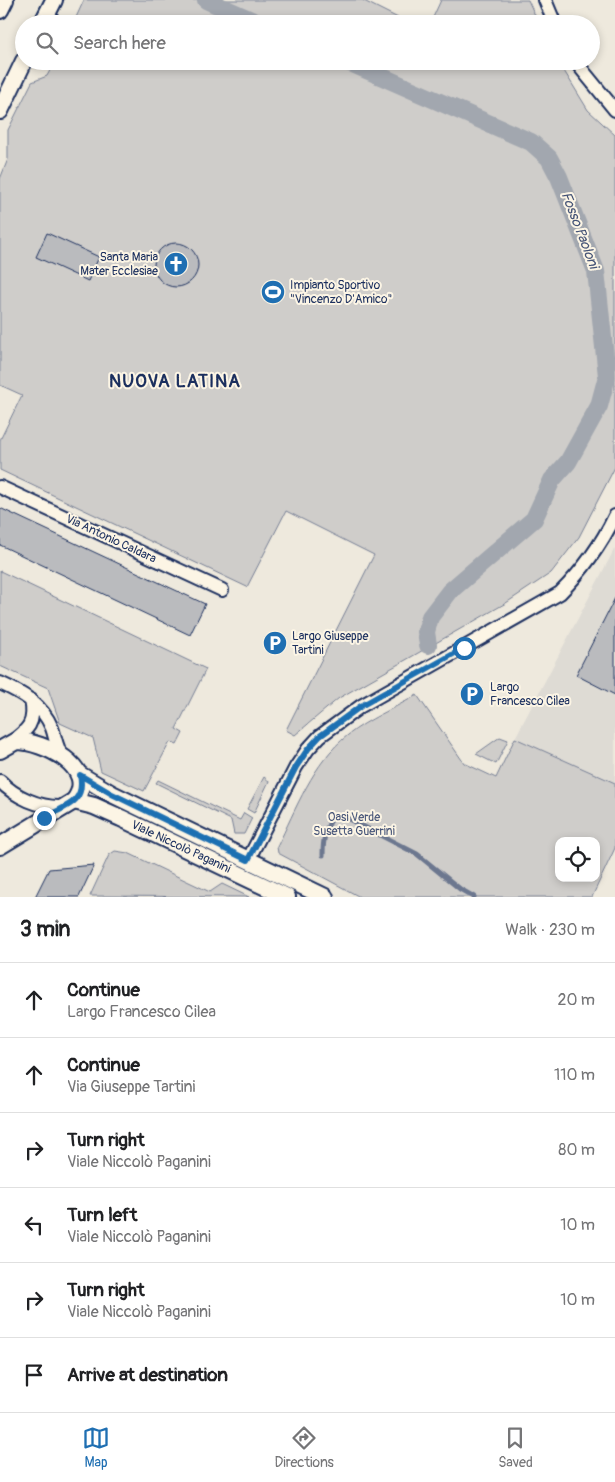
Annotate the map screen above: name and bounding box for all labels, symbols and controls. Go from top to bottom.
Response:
search box [15,15,600,70]
icon: search [33,29,61,57]
text: Search here [73,31,166,55]
water label: Fosso Paoloni [558,189,603,273]
place label: Santa Maria Mater Ecclesiae [80,250,158,279]
church icon: Santa Maria Mater Ecclesiae [163,251,189,277]
place label: Impianto Sportivo "Vincenzo D'Amico" [290,278,392,307]
sports icon: Impianto Sportivo "Vincenzo D'Amico" [260,279,286,305]
district label: NUOVA LATINA [109,370,241,393]
street label: Via Antonio Caldara [63,511,159,567]
place label: Largo Giuseppe Tartini [292,629,368,658]
parking icon: Largo Giuseppe Tartini [262,630,288,656]
route start [453,637,476,660]
place label: Largo Francesco Cilea [490,680,570,709]
parking icon: Largo Francesco Cilea [459,681,485,707]
route end [33,807,56,830]
park label: Oasi Verde Susetta Guerrini [313,810,395,839]
street label: Viale Niccolò Paganini [129,817,233,877]
map controls [555,837,600,882]
button: locate [555,837,600,882]
text: 3 min [20,916,70,943]
text: Walk · 230 m [505,920,595,940]
text: Continue [67,978,140,1002]
icon: ahead [20,986,48,1014]
text: 20 m [557,990,595,1010]
text: Largo Francesco Cilea [67,1002,216,1022]
text: Continue [67,1053,140,1077]
icon: ahead [20,1061,48,1089]
text: 110 m [554,1065,595,1085]
text: Via Giuseppe Tartini [67,1077,195,1097]
text: Turn right [67,1128,145,1152]
icon: right [20,1136,48,1164]
text: 80 m [558,1140,595,1160]
text: Viale Niccolò Paganini [67,1152,211,1172]
text: Turn left [67,1203,137,1227]
icon: left [20,1211,48,1239]
text: 10 m [560,1215,595,1235]
text: Viale Niccolò Paganini [67,1227,211,1247]
text: Turn right [67,1278,145,1302]
icon: right [20,1286,48,1314]
text: 10 m [560,1290,595,1310]
text: Viale Niccolò Paganini [67,1302,211,1322]
icon: arrive [20,1361,48,1389]
text: Arrive at destination [67,1363,228,1387]
tab: Map [82,1424,110,1471]
tab: Directions [274,1424,334,1471]
tab: Saved [498,1424,533,1471]

